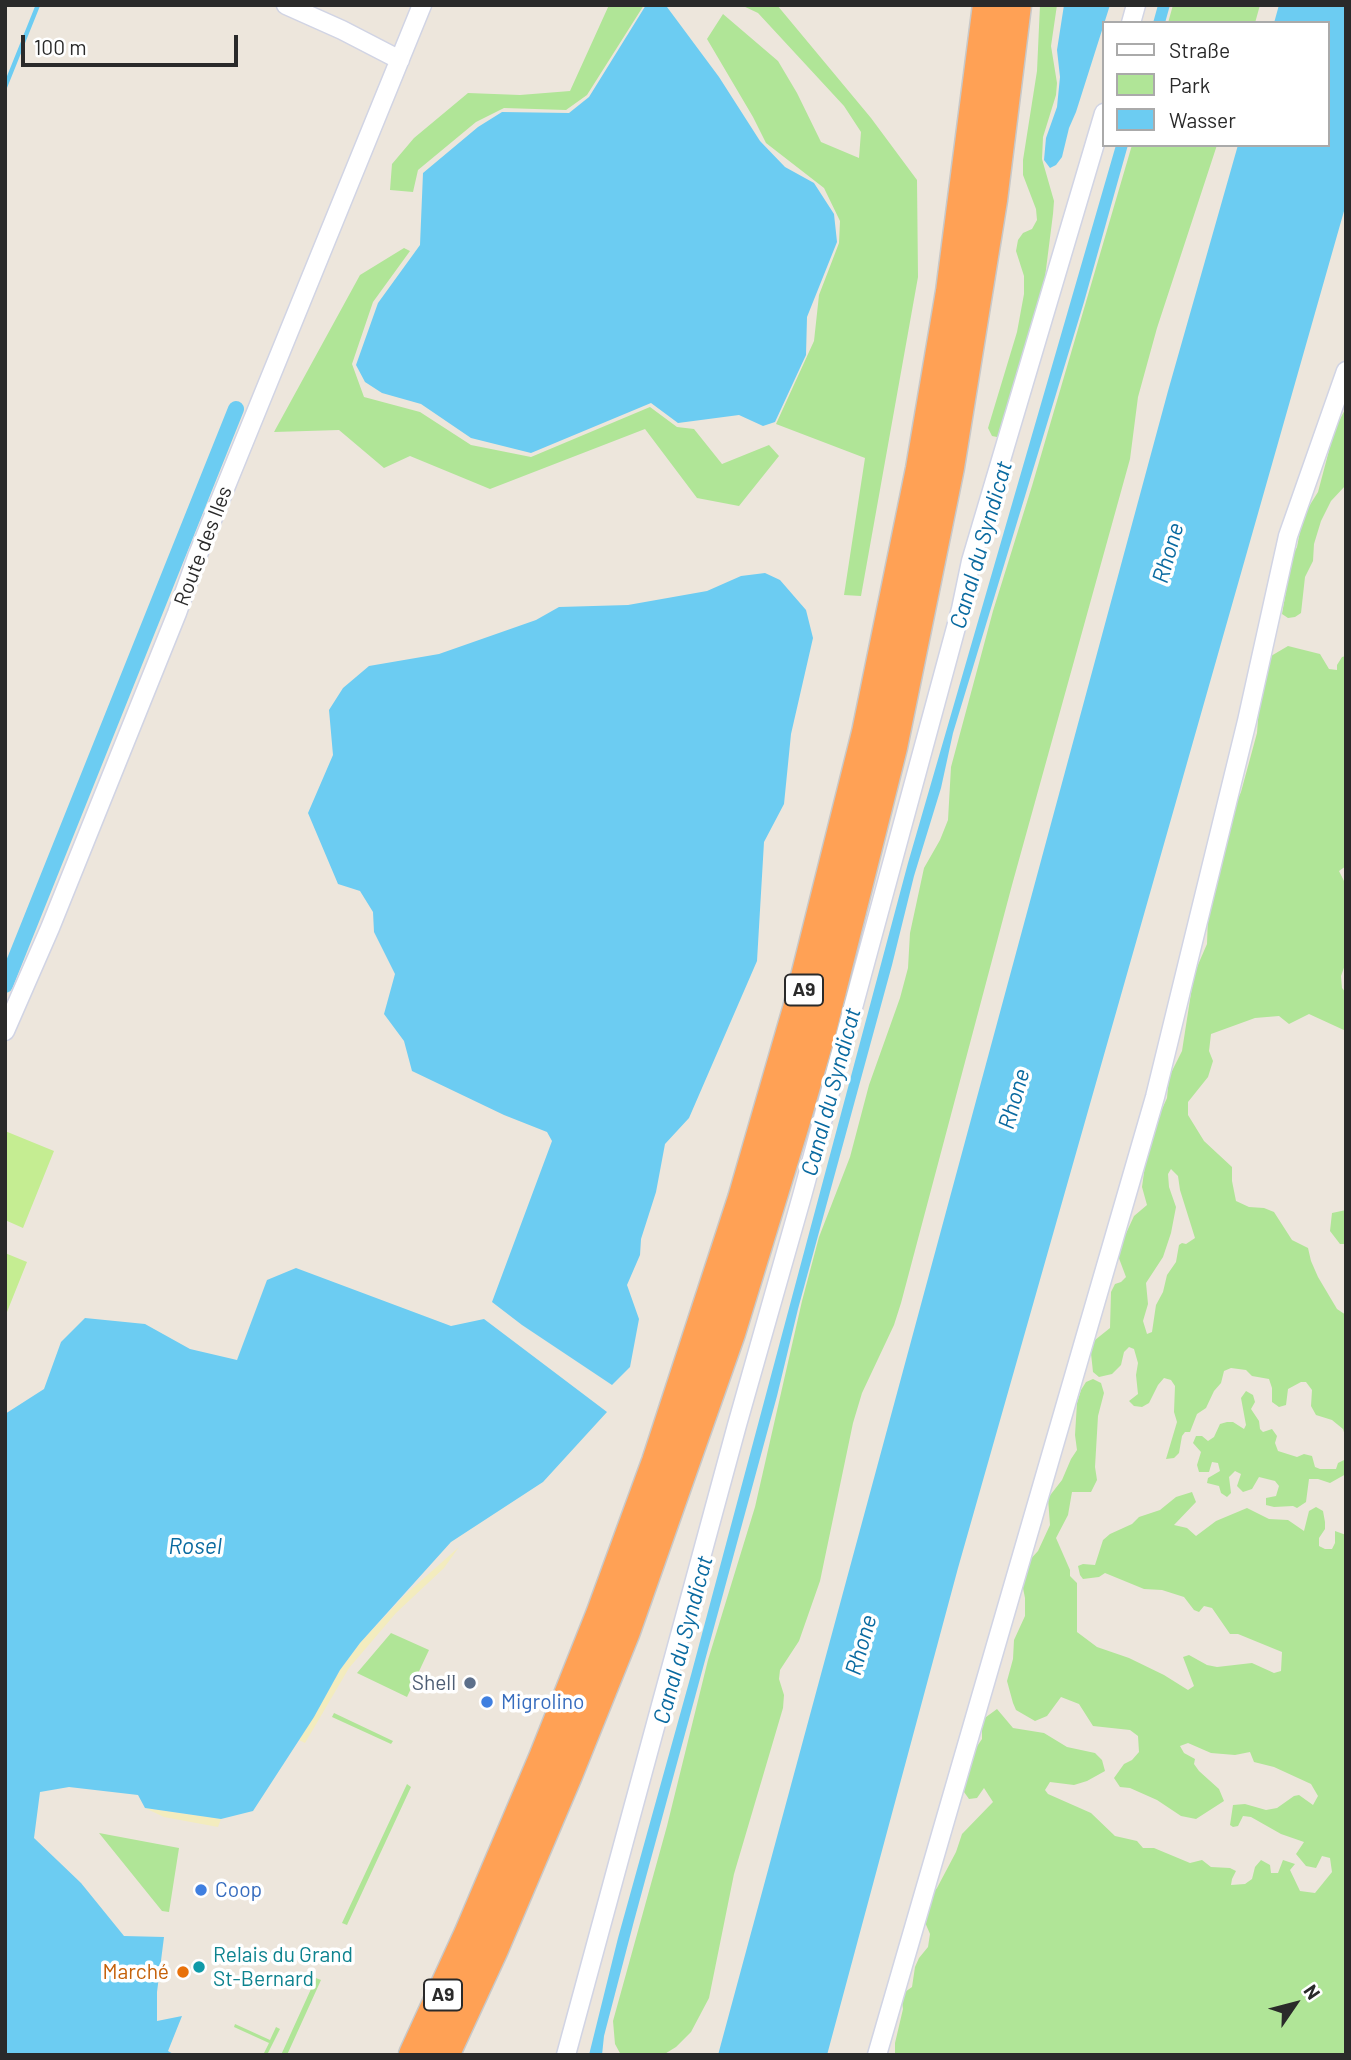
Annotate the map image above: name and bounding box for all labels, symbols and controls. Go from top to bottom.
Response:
scale bar [24,21,242,65]
legend [1102,21,1330,147]
text: 100 m [34,34,87,59]
text: Straße [1169,37,1230,62]
text: Park [1169,72,1210,97]
text: Wasser [1169,107,1236,132]
water label: Canal du Syndicat [944,458,1018,632]
street label: Route des Iles [169,483,237,609]
water label: Rhone [1146,520,1190,586]
road number: A9 [785,974,823,1006]
water label: Canal du Syndicat [795,1005,867,1179]
water label: Rhone [992,1066,1036,1132]
water label: Rosel [168,1532,222,1560]
water label: Canal du Syndicat [647,1553,719,1727]
water label: Rhone [839,1612,883,1678]
place label: Shell [412,1670,456,1696]
marker: Shell [462,1675,478,1691]
place label: Migrolino [501,1689,584,1715]
marker: Migrolino [479,1694,495,1710]
place label: Coop [215,1877,262,1903]
marker: Coop [193,1882,209,1898]
place label: Relais du Grand St-Bernard [213,1942,353,1992]
place label: Marché [102,1959,169,1985]
marker: Relais du Grand St-Bernard [191,1959,207,1975]
marker: Marché [175,1964,191,1980]
north arrow [1260,1969,1330,2039]
road number: A9 [424,1980,462,2010]
text: N [1300,1980,1326,2003]

